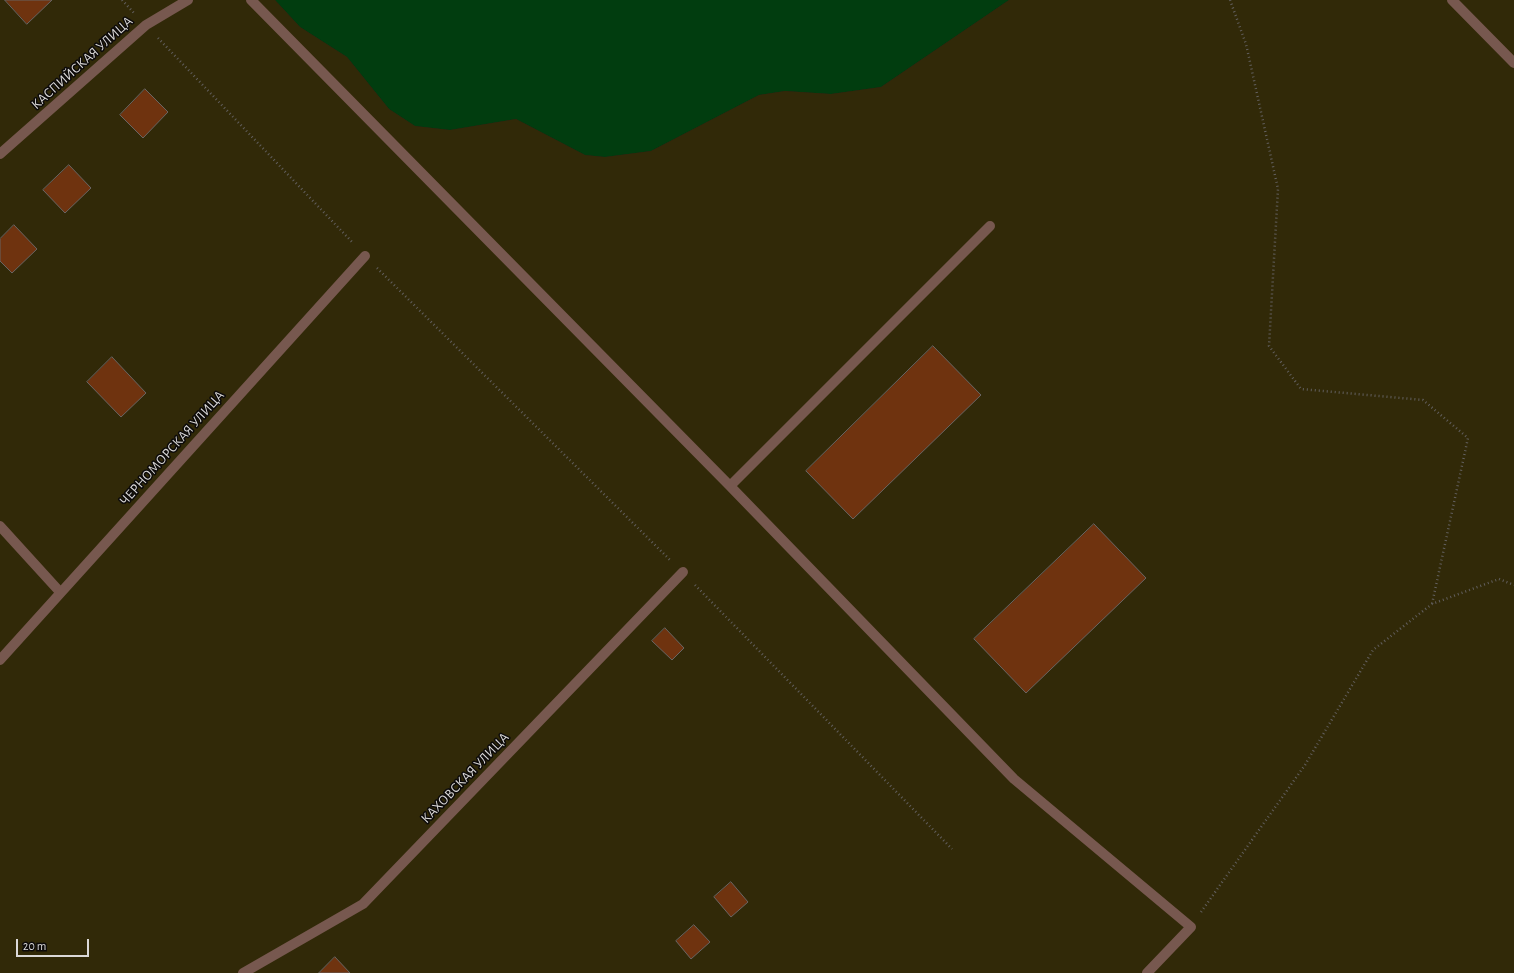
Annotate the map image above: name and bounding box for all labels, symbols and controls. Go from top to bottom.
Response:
street label: КАСПИЙСКАЯ УЛИЦА [28,13,136,113]
street label: ЧЕРНОМОРСКАЯ УЛИЦА [116,387,228,509]
street label: КАХОВСКАЯ УЛИЦА [417,729,513,827]
scale bar [18,931,91,957]
text: 20 m [23,940,46,952]

